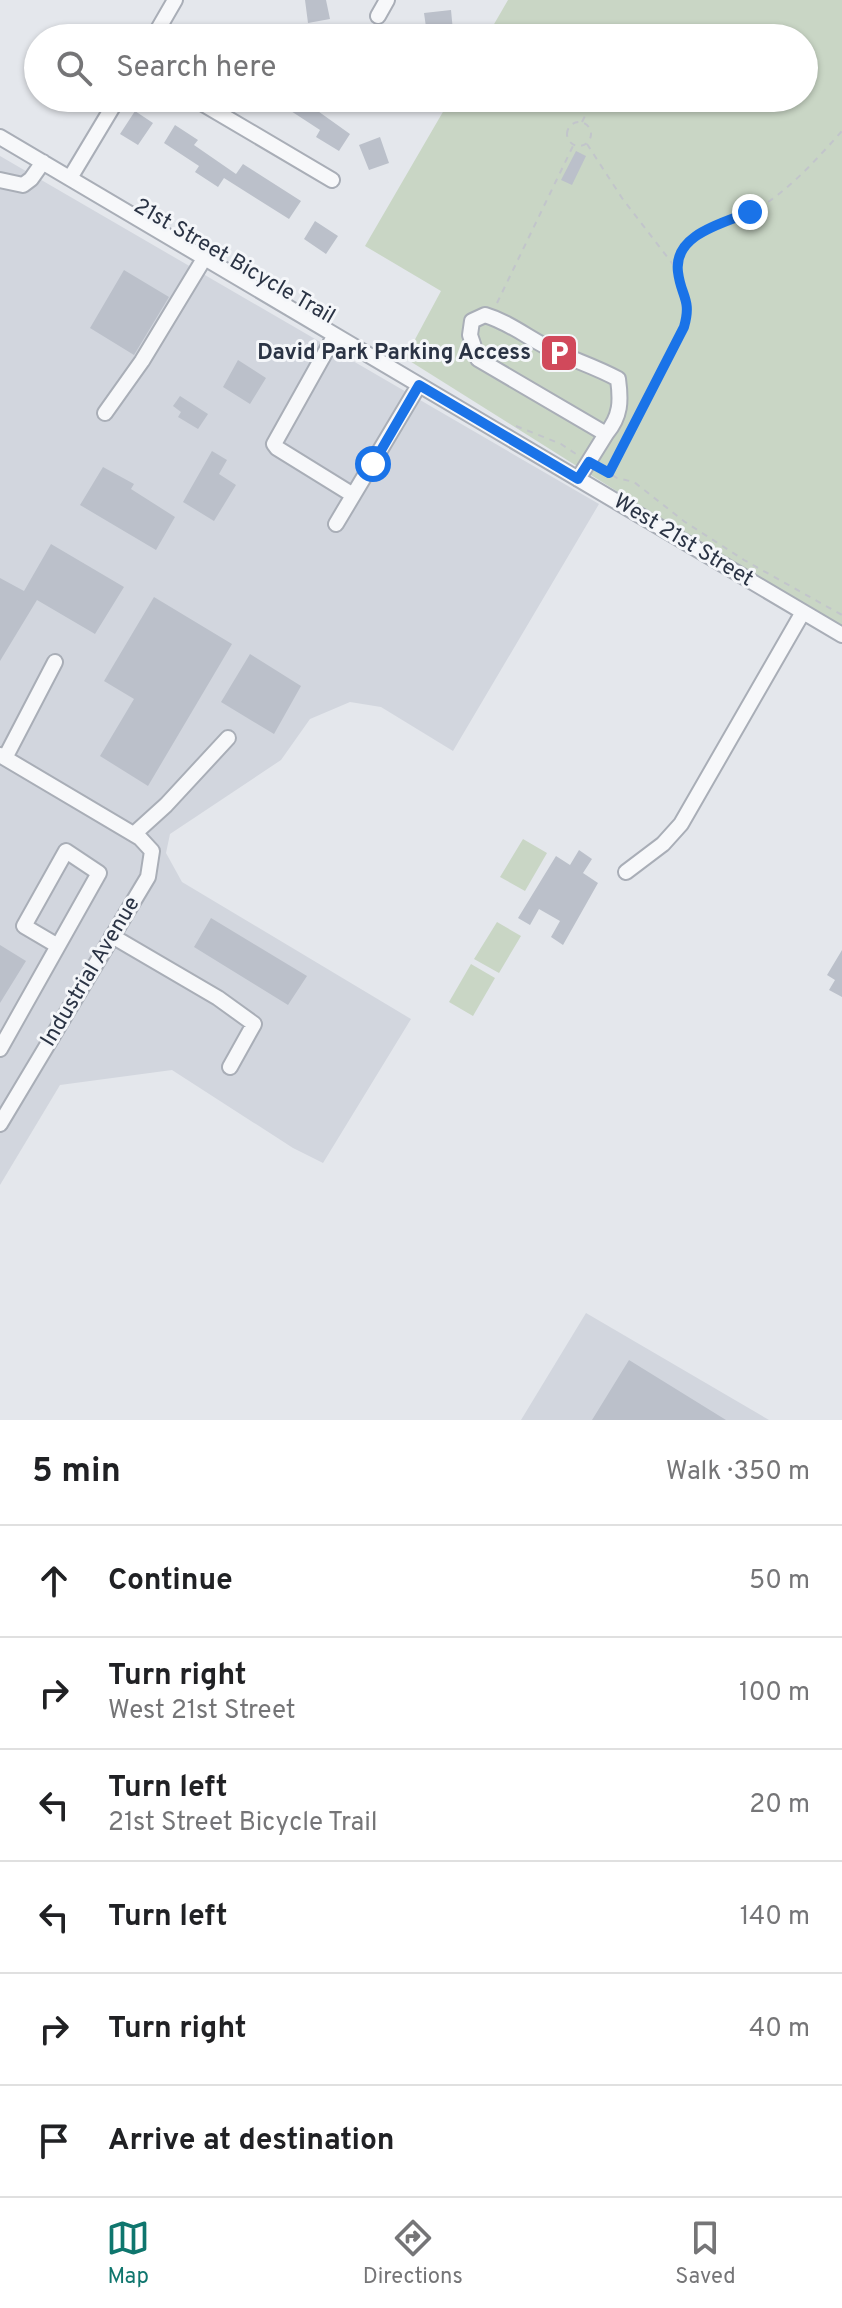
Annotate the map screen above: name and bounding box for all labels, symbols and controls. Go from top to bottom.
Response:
search box [24,24,818,112]
icon: search [52,46,96,90]
text: Search here [116,50,276,87]
street label: 21st Street Bicycle Trail [128,193,340,331]
route end [732,194,768,230]
parking icon: David Park Parking Access [538,332,580,374]
place label: David Park Parking Access [257,340,531,367]
route start [355,446,391,482]
street label: West 21st Street [608,489,758,593]
street label: Industrial Avenue [36,892,146,1052]
text: 5 min [32,1451,121,1494]
text: Walk · 350 m [666,1456,810,1489]
icon: ahead [32,1559,76,1603]
text: Continue [108,1563,233,1600]
text: 50 m [749,1565,810,1598]
text: Turn right [108,1658,246,1695]
icon: right [32,1671,76,1715]
text: 100 m [739,1677,810,1710]
text: West 21st Street [108,1695,295,1728]
text: Turn left [108,1770,228,1807]
icon: left [32,1783,76,1827]
text: 20 m [749,1789,810,1822]
text: 21st Street Bicycle Trail [108,1807,378,1840]
icon: left [32,1895,76,1939]
text: Turn left [108,1899,228,1936]
text: 140 m [740,1901,810,1934]
icon: right [32,2007,76,2051]
text: Turn right [108,2011,246,2048]
text: 40 m [749,2013,810,2046]
icon: arrive [32,2119,76,2163]
text: Arrive at destination [108,2123,394,2160]
tab: Map [106,2216,150,2291]
tab: Directions [363,2216,463,2291]
tab: Saved [675,2216,736,2291]

